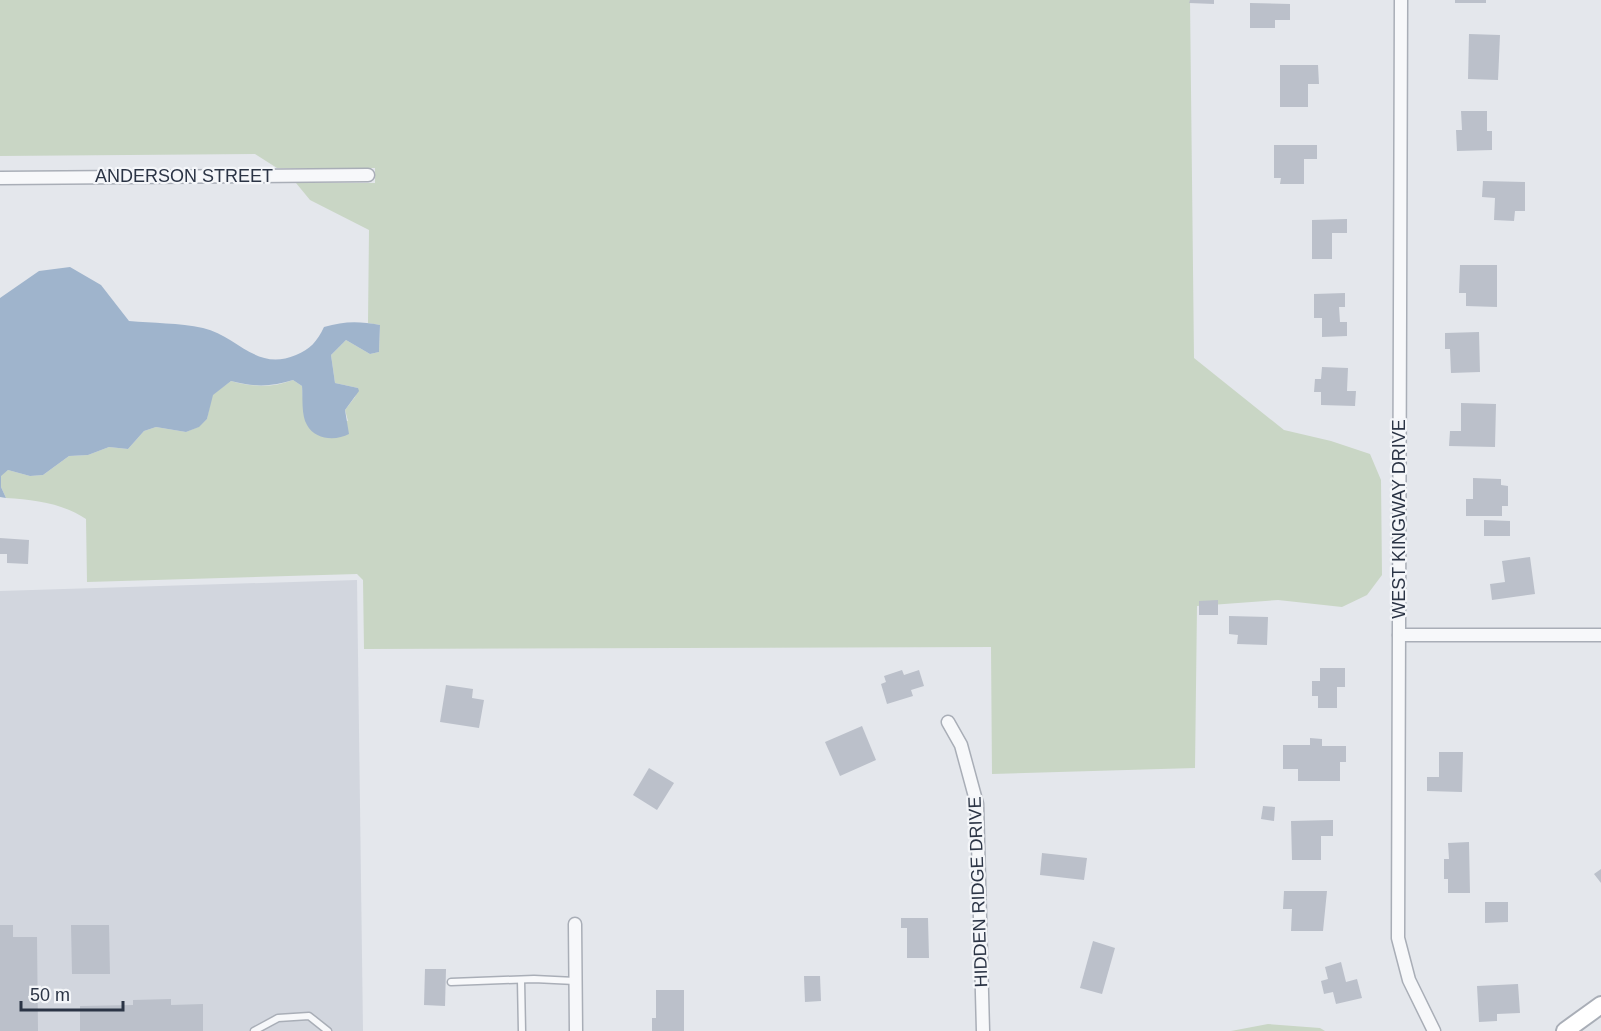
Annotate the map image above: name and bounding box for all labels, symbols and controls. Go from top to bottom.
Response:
street label: ANDERSON STREET [95,166,273,186]
street label: WEST KINGWAY DRIVE [1389,419,1409,619]
street label: HIDDEN RIDGE DRIVE [965,796,991,988]
scale bar [21,974,123,1012]
text: 50 m [30,985,70,1005]

